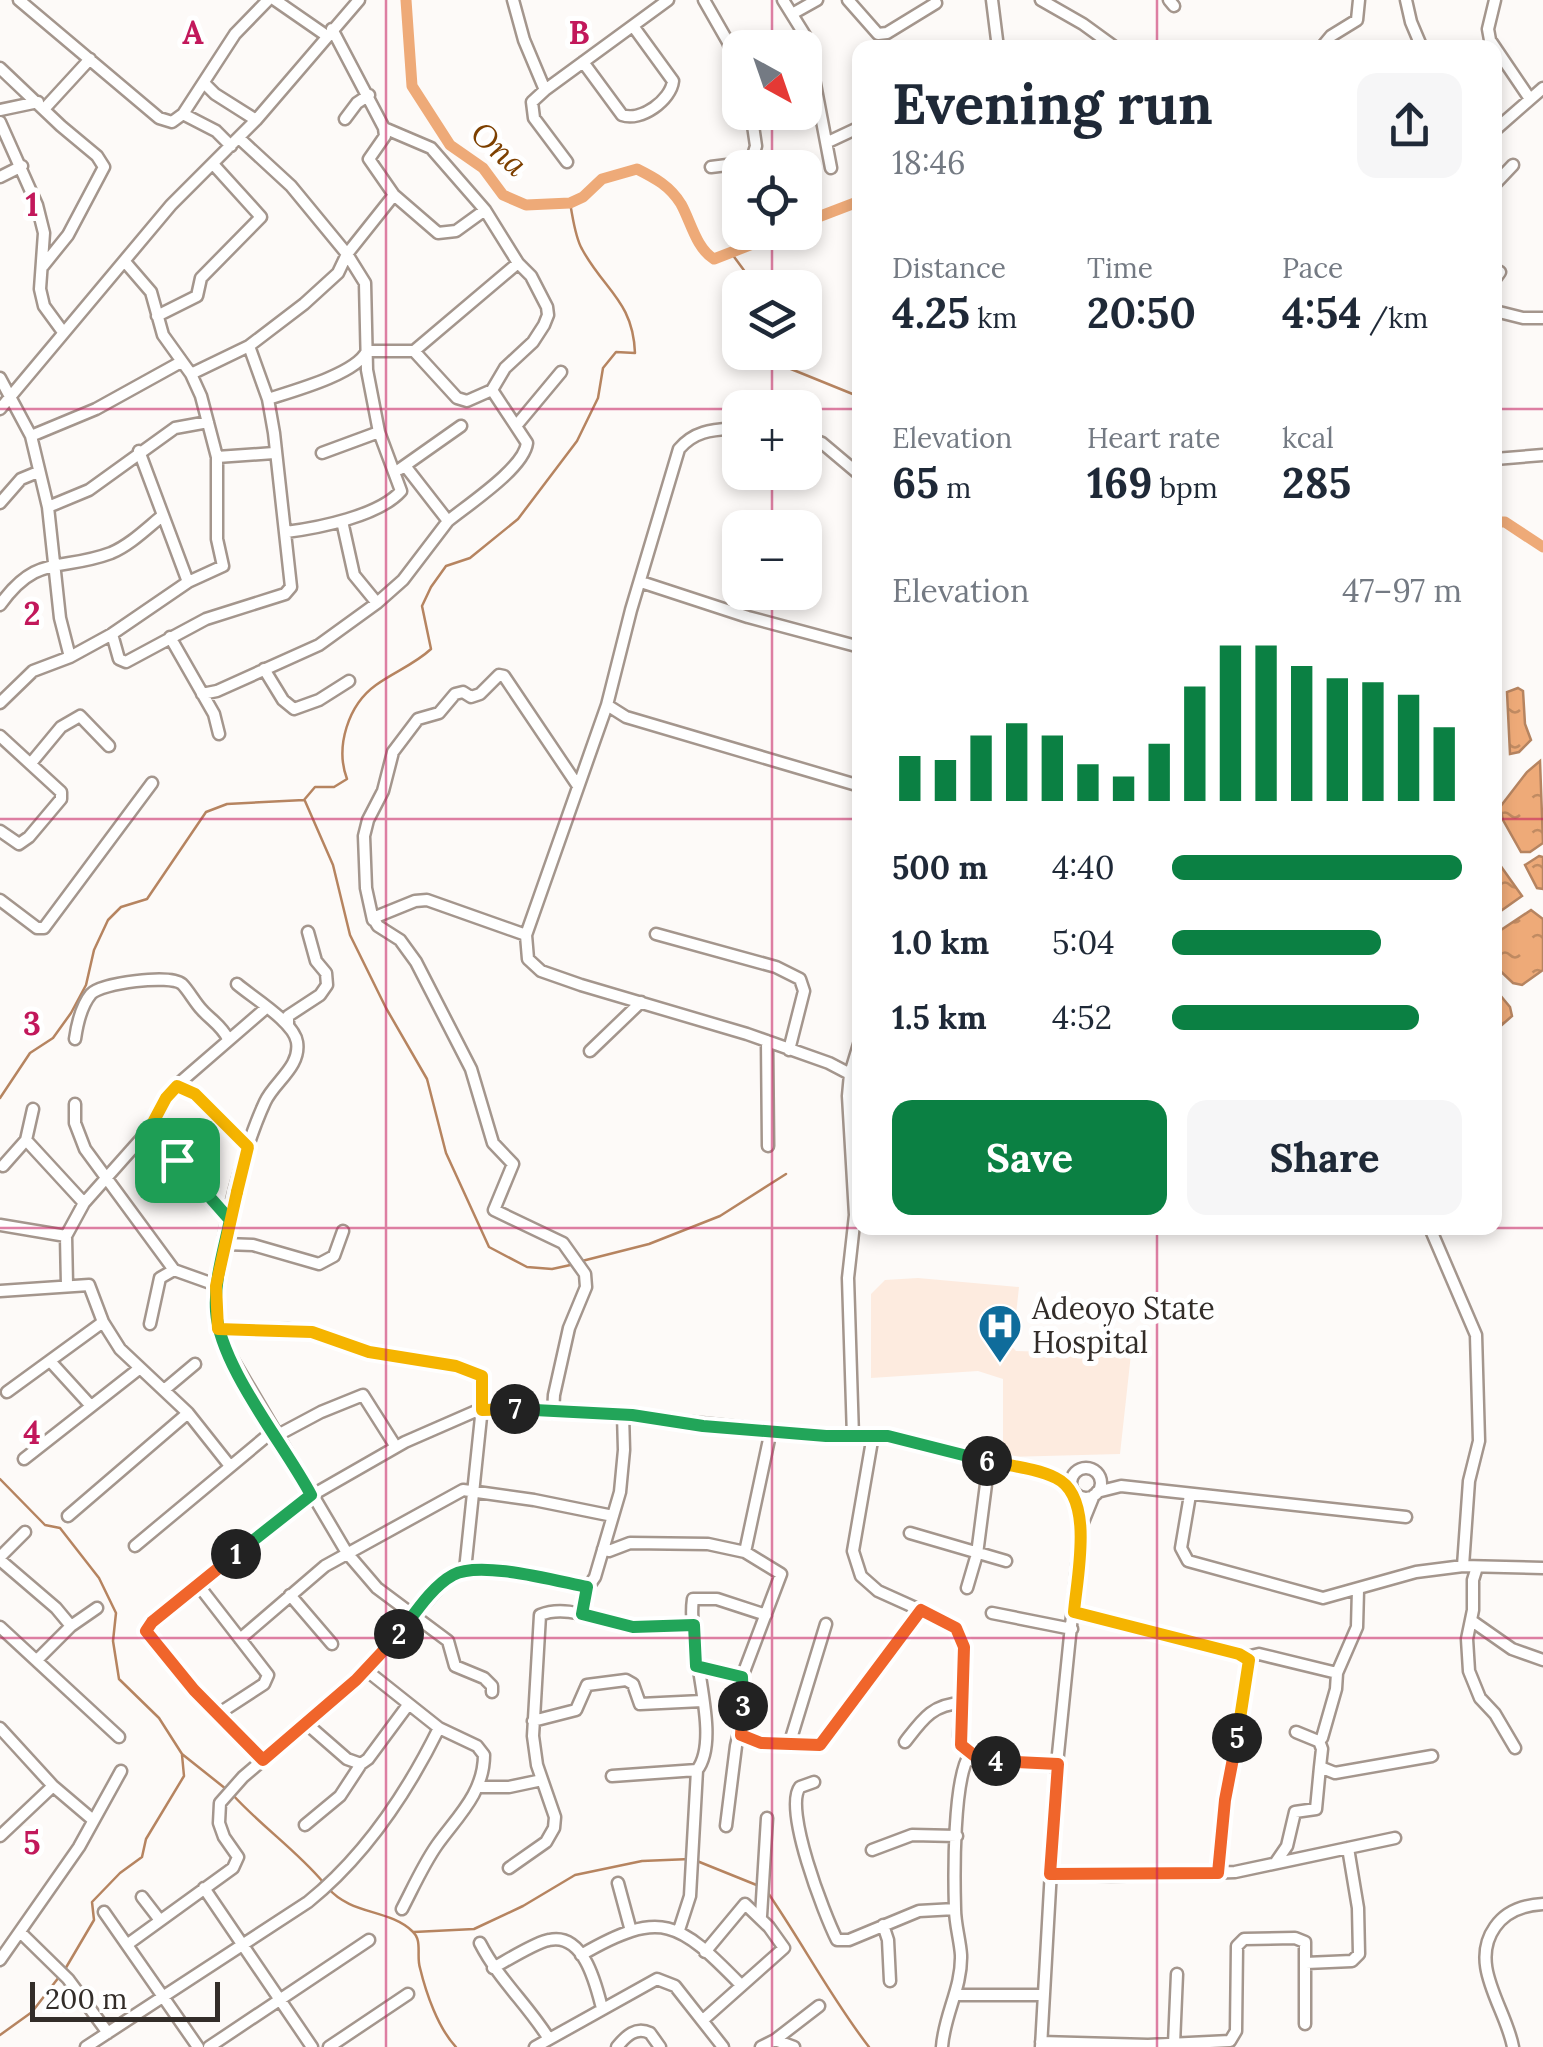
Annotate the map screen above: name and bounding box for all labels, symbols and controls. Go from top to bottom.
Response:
text: A [182,12,204,53]
text: B [568,12,590,53]
north arrow [722,30,822,130]
map controls [722,30,822,610]
text: Evening run [892,69,1213,139]
button: share [1357,73,1462,178]
water label: Ona [462,113,537,185]
text: 18:46 [892,142,965,183]
button: locate [722,150,822,250]
text: 1 [26,184,39,225]
text: Distance [892,250,1006,286]
text: Time [1087,250,1153,286]
text: Pace [1282,250,1343,286]
button: layers [722,270,822,370]
text: 4.25 [892,286,970,340]
text: 20:50 [1087,286,1196,340]
text: 4:54 [1282,286,1362,340]
text: km [970,300,1017,336]
text: /km [1362,300,1428,336]
button: + [722,390,822,490]
text: Elevation [892,420,1012,456]
text: Heart rate [1087,420,1221,456]
text: kcal [1282,420,1334,456]
text: 65 [892,456,939,510]
text: 169 [1087,456,1152,510]
text: 285 [1282,456,1351,510]
text: m [939,470,971,506]
text: bpm [1152,470,1218,506]
button: − [722,510,822,610]
text: Elevation [892,570,1029,611]
text: 47–97 m [1342,570,1462,611]
text: 2 [23,593,41,634]
text: 500 m [892,847,988,888]
text: 4:40 [1052,847,1115,888]
text: 1.0 km [892,922,989,963]
text: 5:04 [1052,922,1115,963]
text: 1.5 km [892,997,987,1038]
text: 4:52 [1052,997,1112,1038]
text: 3 [23,1003,41,1044]
button: Save [892,1100,1167,1215]
button: Share [1187,1100,1462,1215]
pin [135,1118,220,1203]
icon: arrive [150,1133,205,1188]
place label: Adeoyo State Hospital [1031,1289,1215,1361]
hospital icon: Adeoyo State Hospital [977,1303,1023,1364]
pin: 7 [490,1384,540,1434]
text: 7 [508,1391,522,1427]
text: 4 [23,1412,41,1453]
pin: 6 [962,1436,1012,1486]
text: 6 [979,1443,995,1479]
pin: 1 [211,1529,261,1579]
text: 1 [230,1536,242,1572]
pin: 2 [374,1609,424,1659]
text: 2 [392,1616,406,1652]
pin: 3 [718,1681,768,1731]
text: 3 [735,1688,751,1724]
pin: 5 [1212,1713,1262,1763]
text: 5 [1229,1720,1245,1756]
pin: 4 [971,1736,1021,1786]
text: 4 [988,1743,1004,1779]
text: 5 [23,1822,41,1863]
scale bar [30,1977,220,2022]
text: 200 m [45,1981,127,2017]

